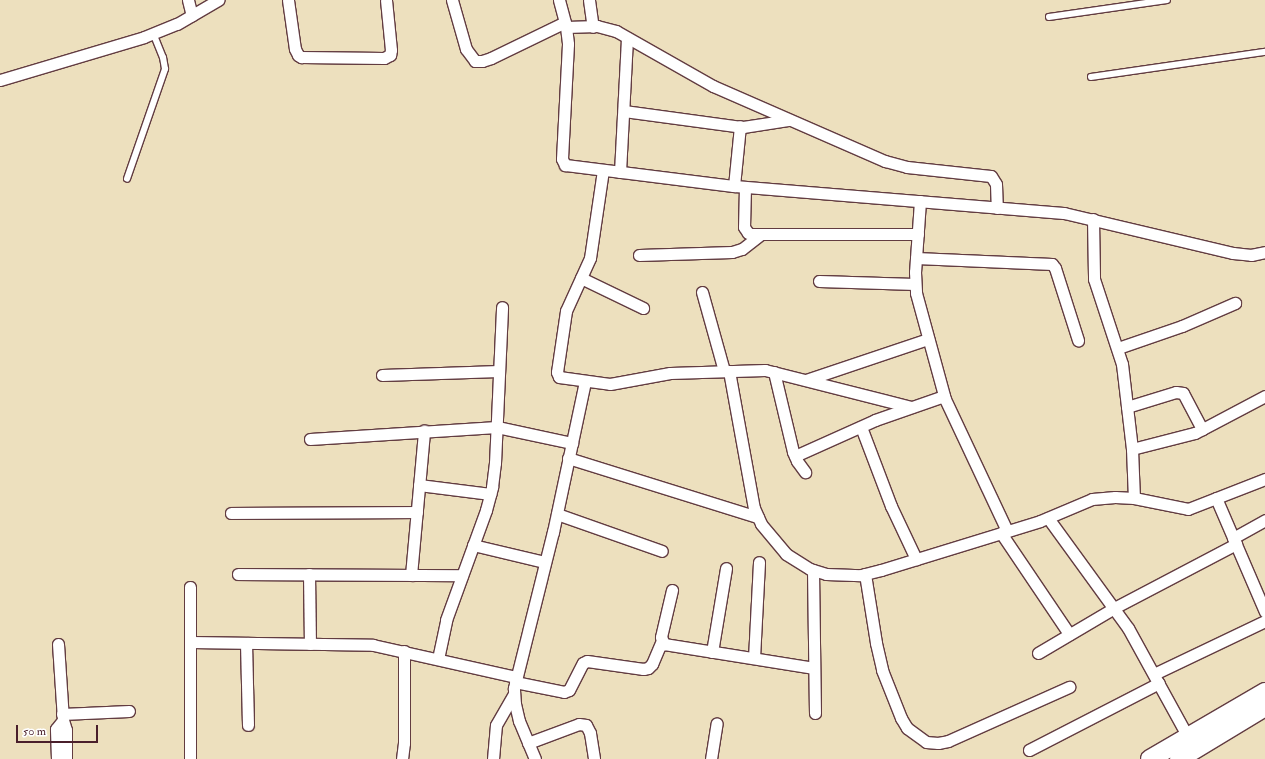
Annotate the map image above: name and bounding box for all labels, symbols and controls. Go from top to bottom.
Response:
scale bar [18,717,100,743]
text: 50 m [23,724,46,739]

